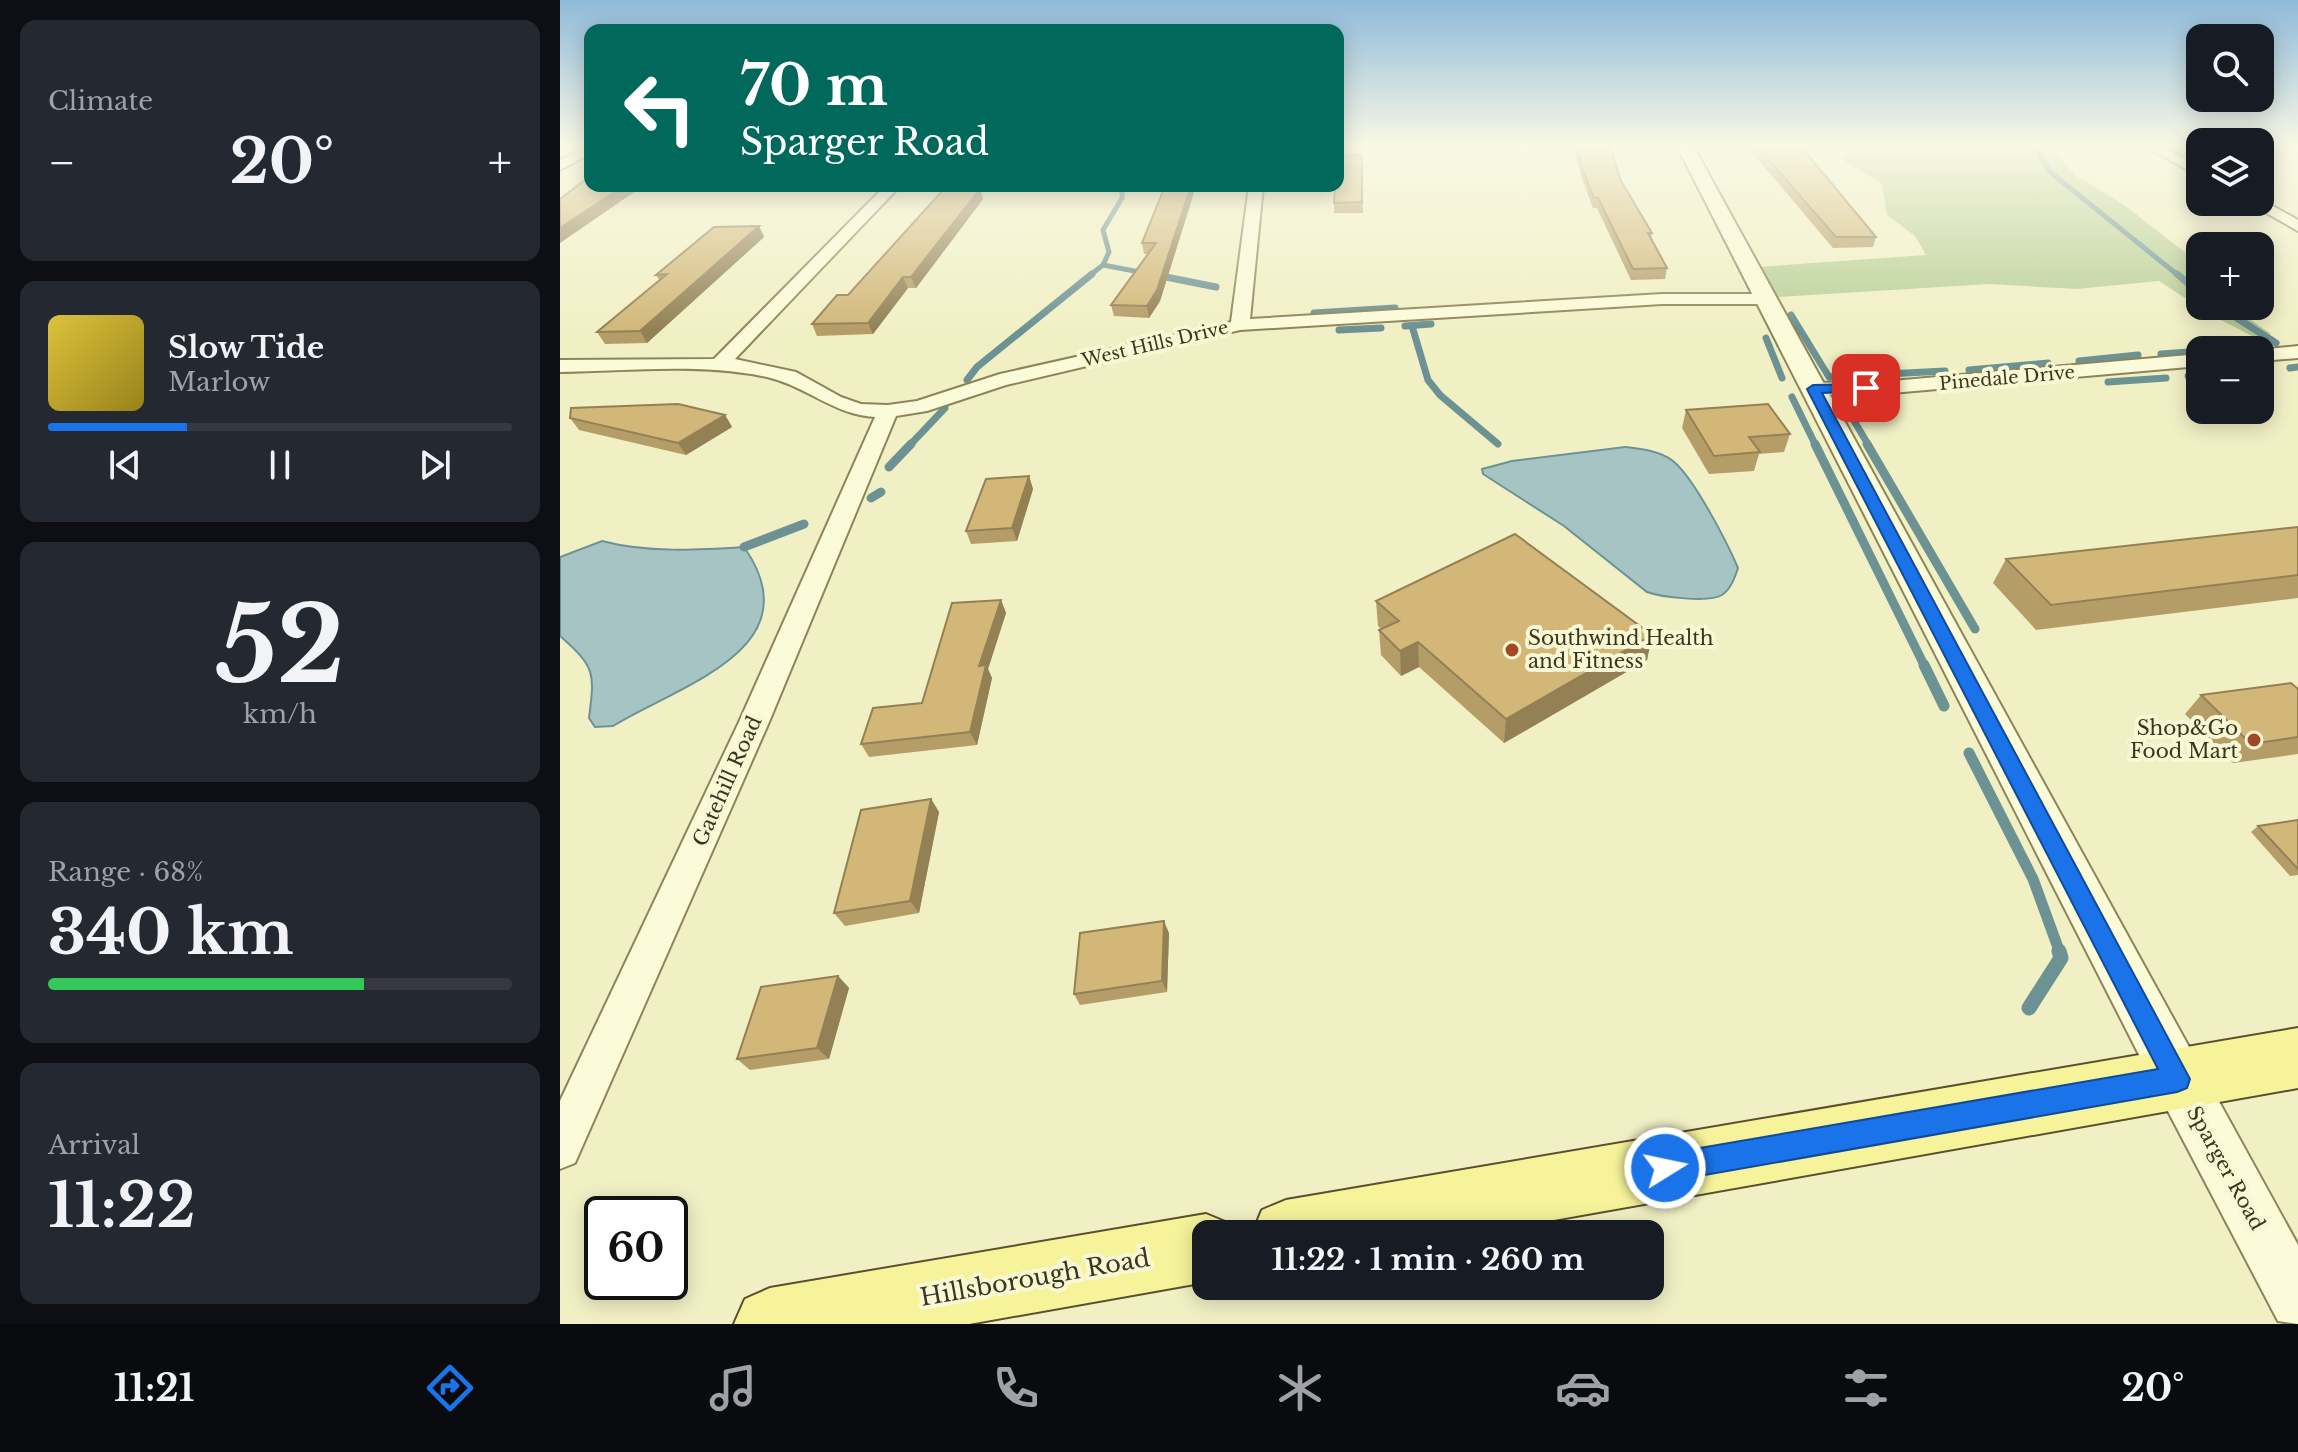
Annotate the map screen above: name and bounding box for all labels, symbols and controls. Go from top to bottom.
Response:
map controls [2186,24,2274,424]
button: search [2186,24,2274,112]
text: 70 m [740,51,888,120]
icon: left [608,56,712,160]
text: Climate [48,85,153,117]
text: Sparger Road [740,120,989,165]
text: 20° [230,125,334,199]
button: layers [2186,128,2274,216]
text: − [48,135,76,190]
text: + [488,135,512,190]
button: + [2186,232,2274,320]
street label: West Hills Drive [1079,316,1230,372]
text: Slow Tide [168,329,324,366]
button: − [2186,336,2274,424]
pin [1832,354,1900,422]
street label: Pinedale Drive [1938,361,2076,395]
text: Marlow [168,366,270,398]
icon: arrive [1844,366,1888,410]
icon: previous [103,443,147,487]
icon: pause [258,443,302,487]
icon: next [413,443,457,487]
text: 52 [215,581,345,710]
place label: Southwind Health and Fitness [1528,626,1714,673]
marker: Southwind Health and Fitness [1503,641,1521,659]
text: km/h [243,698,317,730]
street label: Gatehill Road [688,712,766,850]
place label: Shop&Go Food Mart [2130,716,2238,763]
marker: Shop&Go Food Mart [2245,731,2263,749]
text: Range · 68% [48,856,203,888]
text: 340 km [48,896,294,970]
street label: Sparger Road [2182,1102,2270,1234]
position arrow [1623,1126,1707,1210]
text: Arrival [48,1129,140,1161]
text: 11:22 [48,1169,195,1243]
speed limit sign: 60 [584,1196,688,1300]
text: 11:22 · 1 min · 260 m [1272,1241,1584,1278]
street label: Hillsborough Road [918,1243,1152,1312]
icon: directions [422,1360,478,1416]
icon: music [705,1360,761,1416]
icon: phone [988,1360,1044,1416]
icon: climate [1272,1360,1328,1416]
icon: car [1555,1360,1611,1416]
icon: filters [1838,1360,1894,1416]
text: 11:21 [114,1366,194,1411]
text: 20° [2122,1366,2184,1411]

